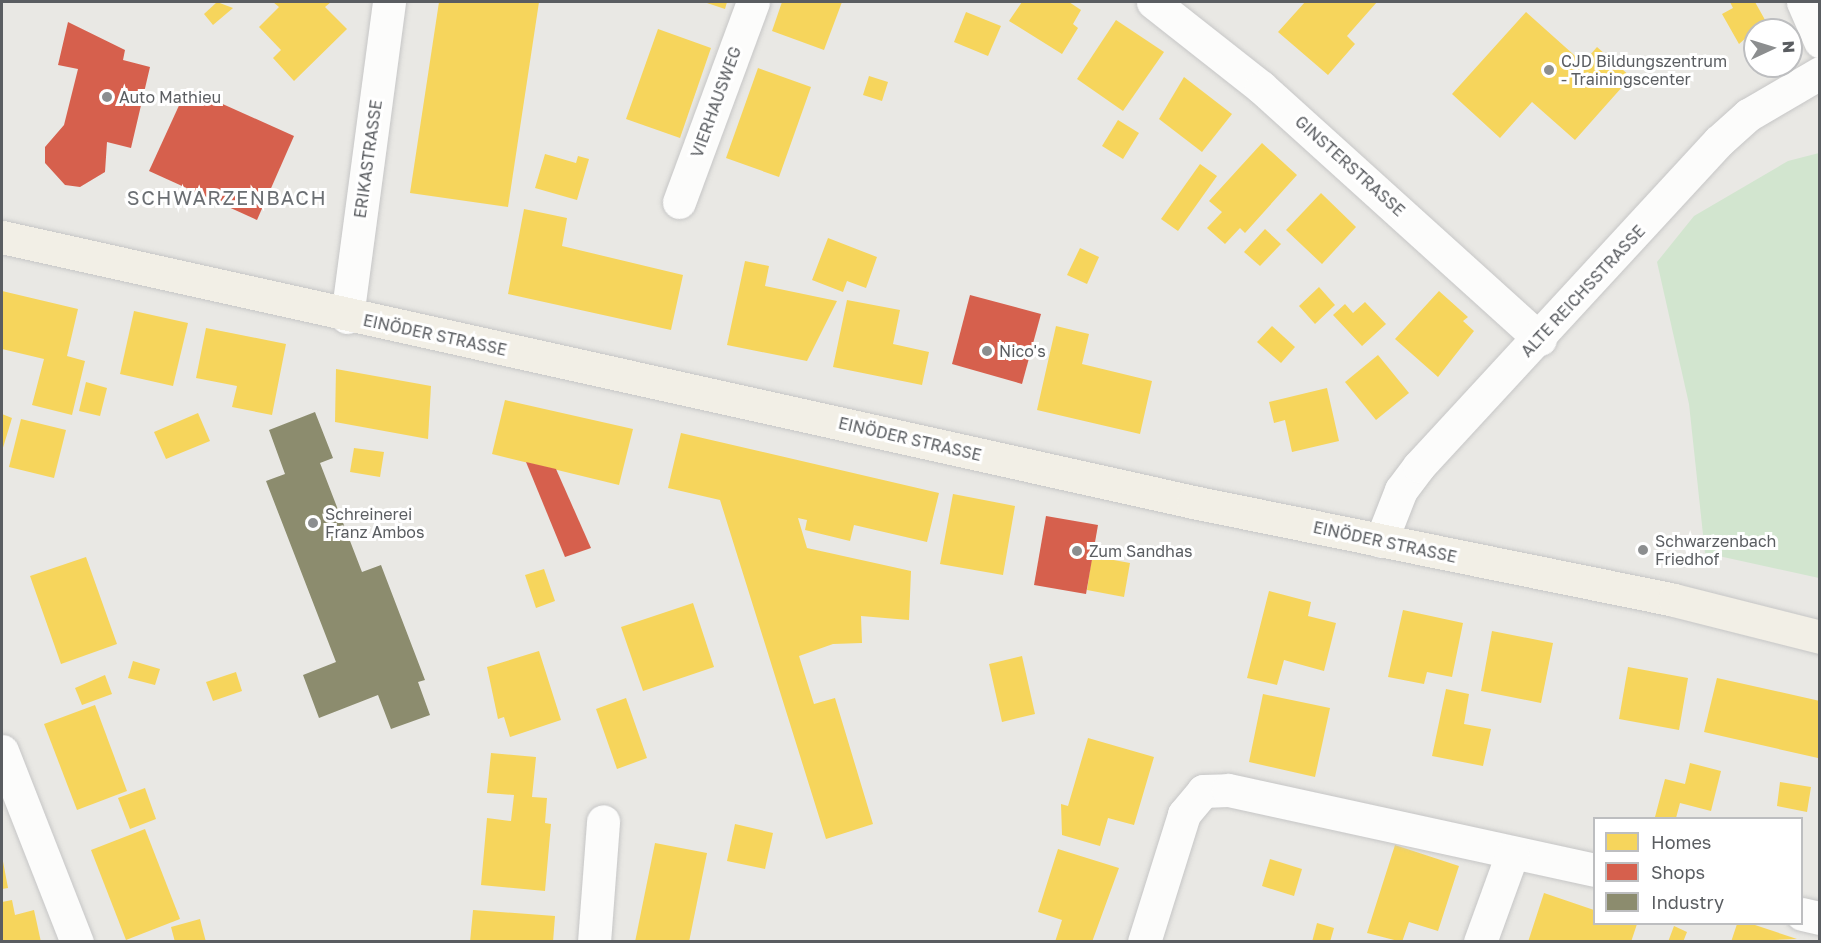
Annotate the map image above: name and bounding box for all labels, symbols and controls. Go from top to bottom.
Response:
north arrow [1743,18,1803,78]
text: N [1779,40,1799,54]
street label: VIERHAUSWEG [687,44,745,160]
place label: CJD Bildungszentrum - Trainingscenter [1561,51,1727,89]
marker: CJD Bildungszentrum - Trainingscenter [1542,63,1556,77]
place label: Auto Mathieu [119,87,221,107]
marker: Auto Mathieu [100,90,114,104]
street label: ERIKASTRASSE [350,99,386,219]
street label: GINSTERSTRASSE [1291,112,1409,220]
district label: SCHWARZENBACH [127,185,327,209]
street label: ALTE REICHSSTRASSE [1517,221,1649,361]
street label: EINÖDER STRASSE [361,310,509,360]
place label: Nico's [999,341,1046,361]
marker: Nico's [980,344,994,358]
street label: EINÖDER STRASSE [837,413,983,465]
place label: Schreinerei Franz Ambos [325,504,424,542]
marker: Schreinerei Franz Ambos [306,516,320,530]
street label: EINÖDER STRASSE [1311,517,1459,567]
place label: Schwarzenbach Friedhof [1655,531,1776,569]
place label: Zum Sandhas [1089,541,1192,561]
marker: Schwarzenbach Friedhof [1636,543,1650,557]
marker: Zum Sandhas [1070,544,1084,558]
legend [1593,817,1803,925]
text: Homes [1651,831,1711,853]
text: Shops [1651,861,1705,883]
text: Industry [1651,891,1724,913]

